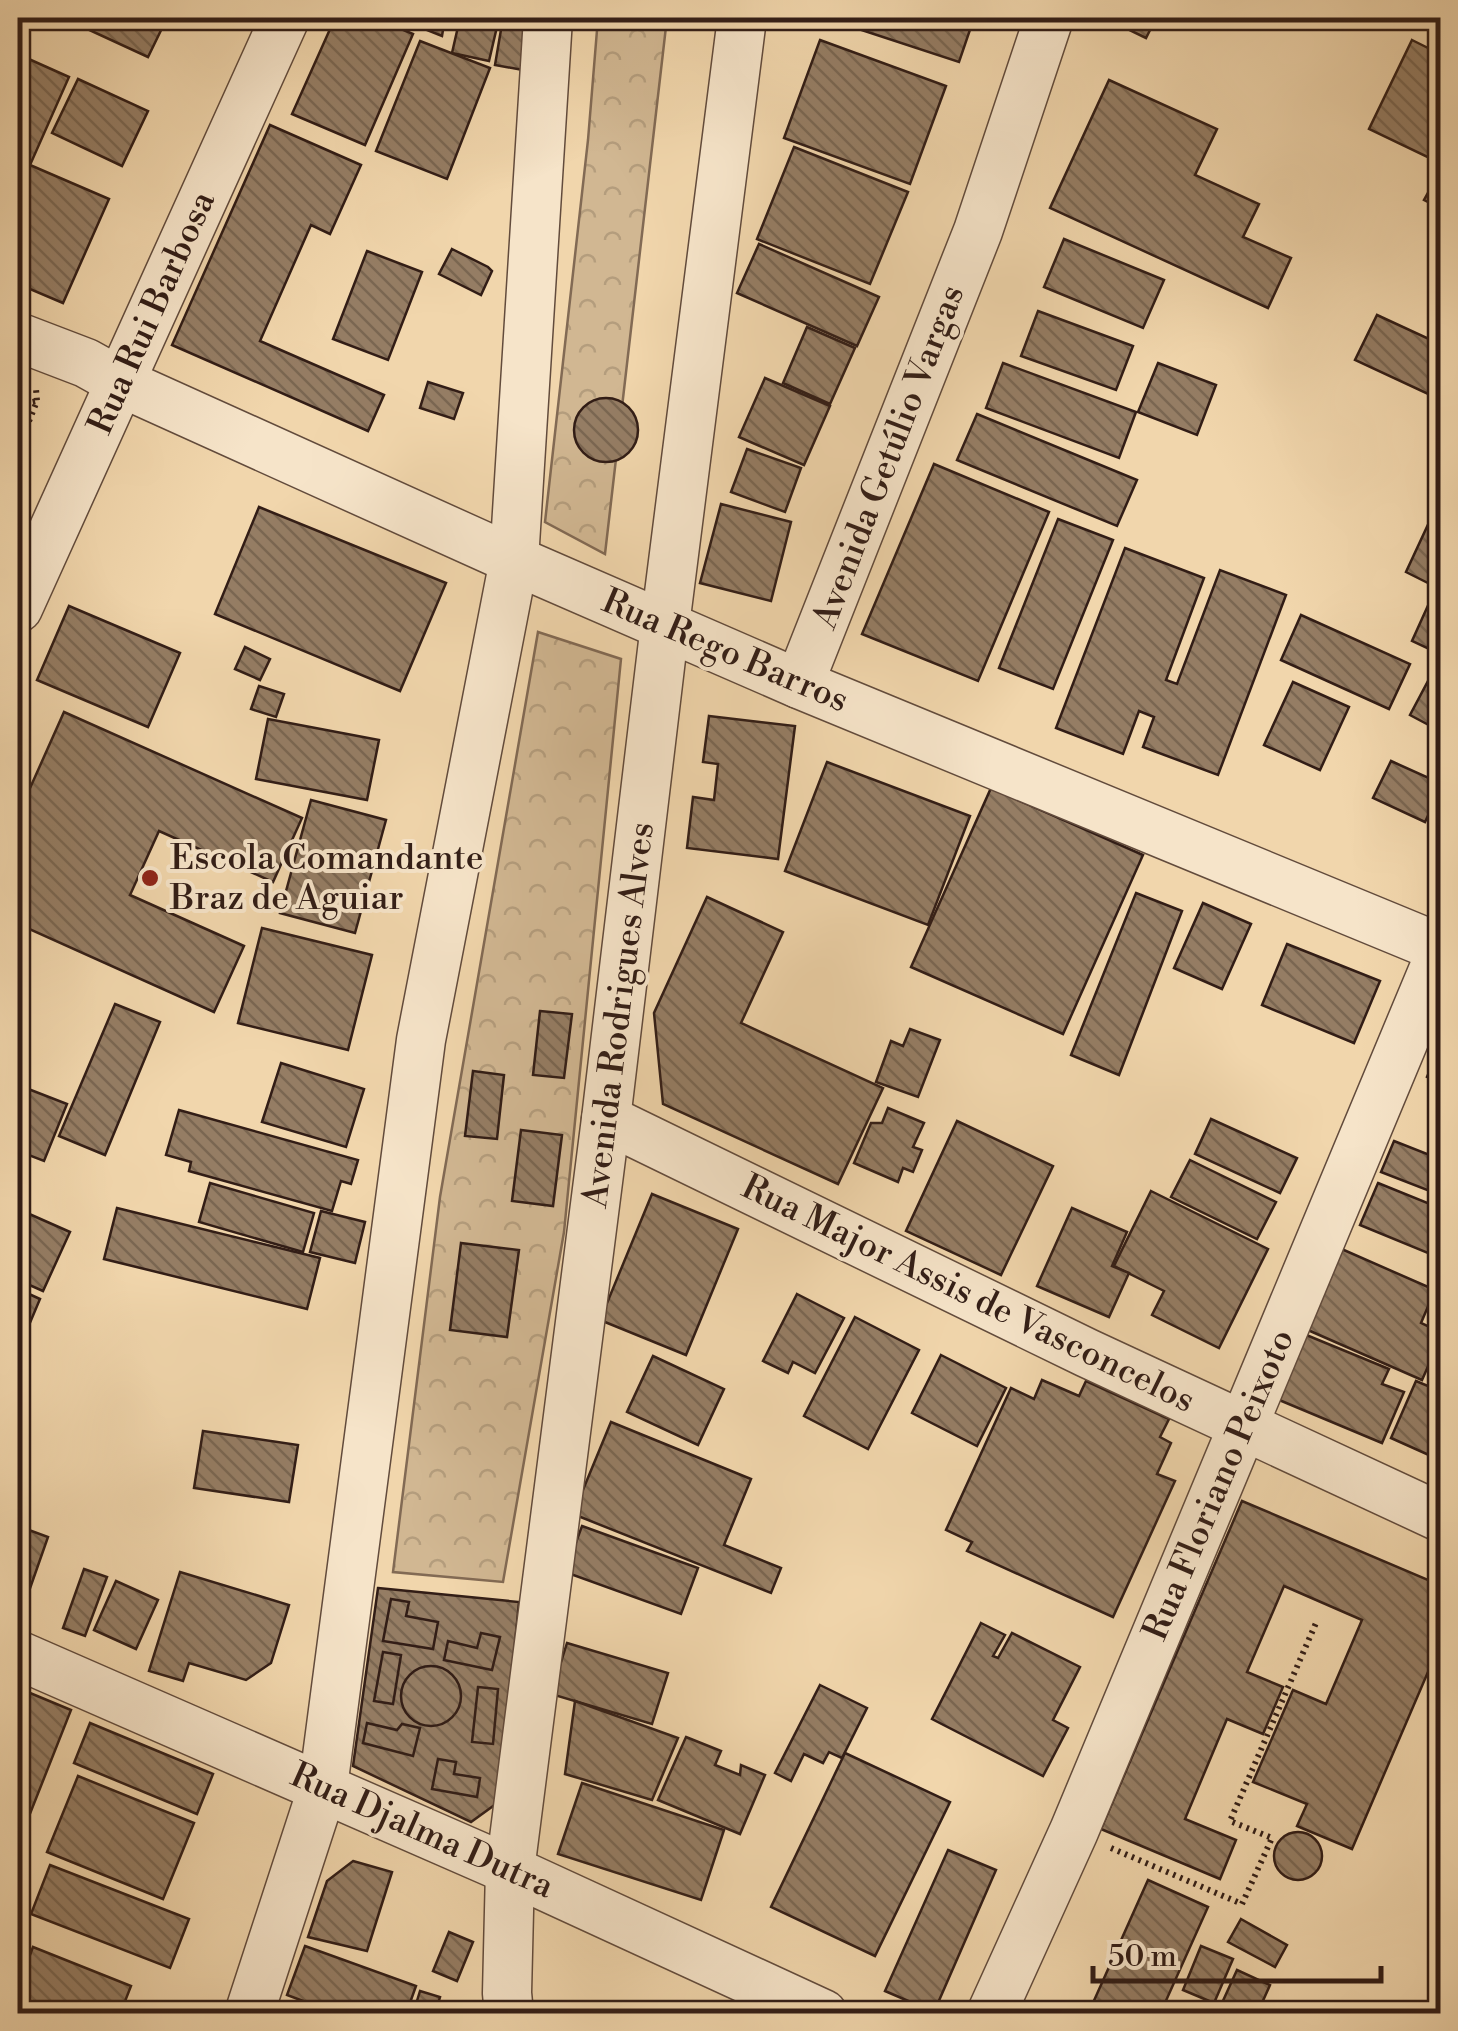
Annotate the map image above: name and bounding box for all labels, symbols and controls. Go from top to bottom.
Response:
street label: Rua Rui Barbosa [79,184,225,441]
street label: Avenida Getúlio Vargas [803,279,974,636]
street label: Rua Rego Barros [595,580,855,722]
street label: Avenida Rodrigues Alves [574,820,664,1211]
place label: Escola Comandante Braz de Aguiar [169,837,483,920]
marker: Escola Comandante Braz de Aguiar [139,867,161,889]
street label: Rua Major Assis de Vasconcelos [735,1165,1201,1423]
street label: Rua Floriano Peixoto [1134,1323,1304,1647]
street label: Rua Djalma Dutra [284,1754,561,1908]
scale bar [1093,1921,1380,1983]
text: 50 m [1108,1938,1177,1976]

